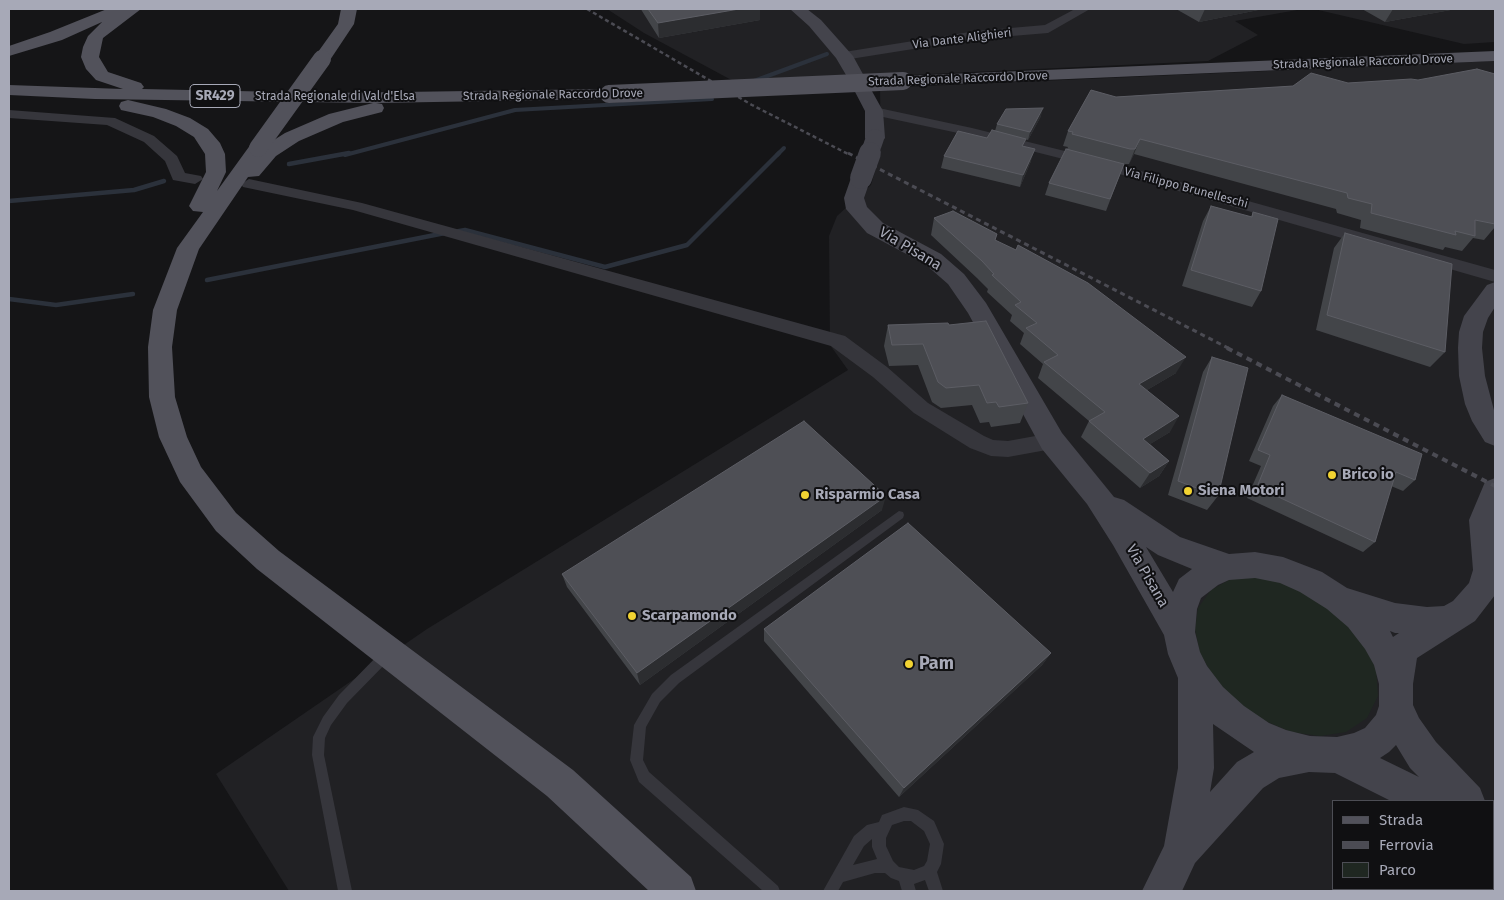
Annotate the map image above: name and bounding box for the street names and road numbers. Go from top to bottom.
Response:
street label: Via Dante Alighieri [912,26,1012,52]
street label: Strada Regionale Raccordo Drove [1273,52,1453,72]
street label: Strada Regionale Raccordo Drove [868,69,1048,89]
road number: SR429 [190,84,240,108]
street label: Strada Regionale Raccordo Drove [463,86,643,104]
street label: Strada Regionale di Val d'Elsa [255,90,415,104]
street label: Via Filippo Brunelleschi [1122,165,1250,211]
street label: Via Pisana [876,223,944,275]
street label: Via Pisana [1122,541,1172,611]

